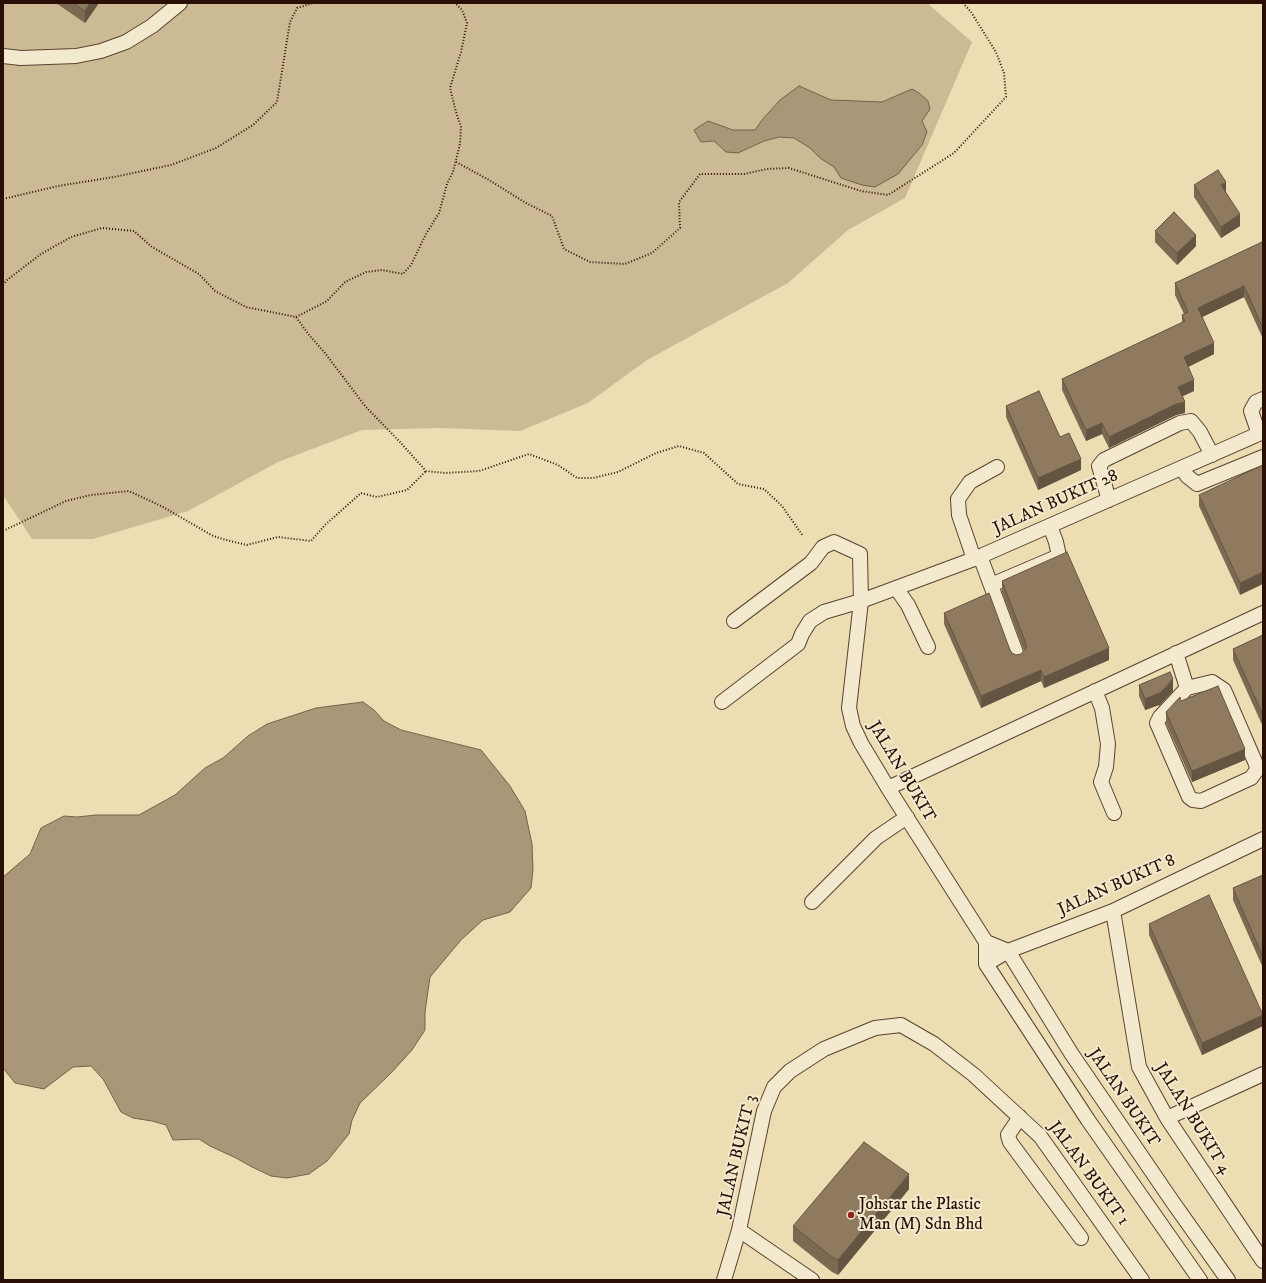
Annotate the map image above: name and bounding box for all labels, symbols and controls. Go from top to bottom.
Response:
street label: JALAN BUKIT 28 [990,466,1122,540]
street label: JALAN BUKIT [863,718,939,826]
street label: JALAN BUKIT 8 [1055,851,1179,921]
street label: JALAN BUKIT [1083,1045,1163,1151]
street label: JALAN BUKIT 4 [1150,1060,1234,1178]
street label: JALAN BUKIT 3 [714,1093,762,1219]
street label: JALAN BUKIT 1 [1043,1118,1133,1230]
place label: Johstar the Plastic Man (M) Sdn Bhd [859,1195,983,1235]
marker: Johstar the Plastic Man (M) Sdn Bhd [846,1210,856,1220]

